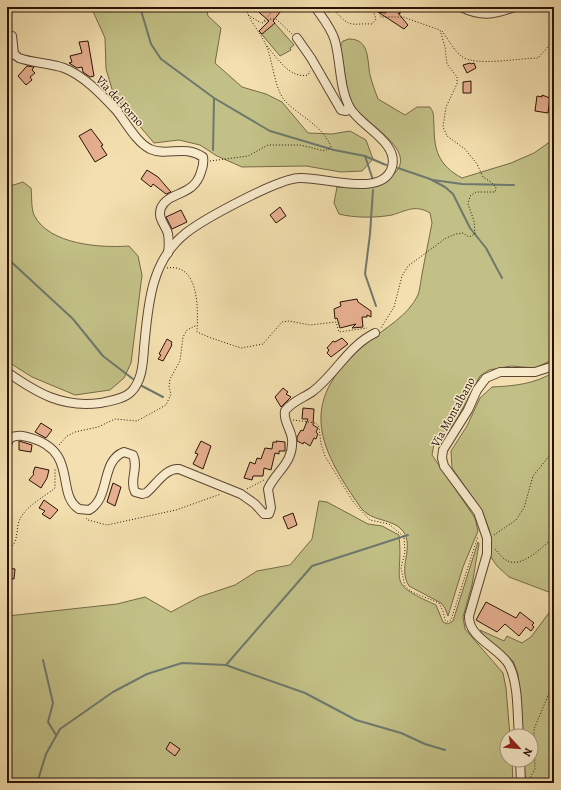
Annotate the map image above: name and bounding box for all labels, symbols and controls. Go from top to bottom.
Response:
street label: Via del Forno [92,71,148,130]
street label: Via Montalbano [427,374,479,451]
north arrow [499,728,539,768]
text: N [519,745,536,759]

